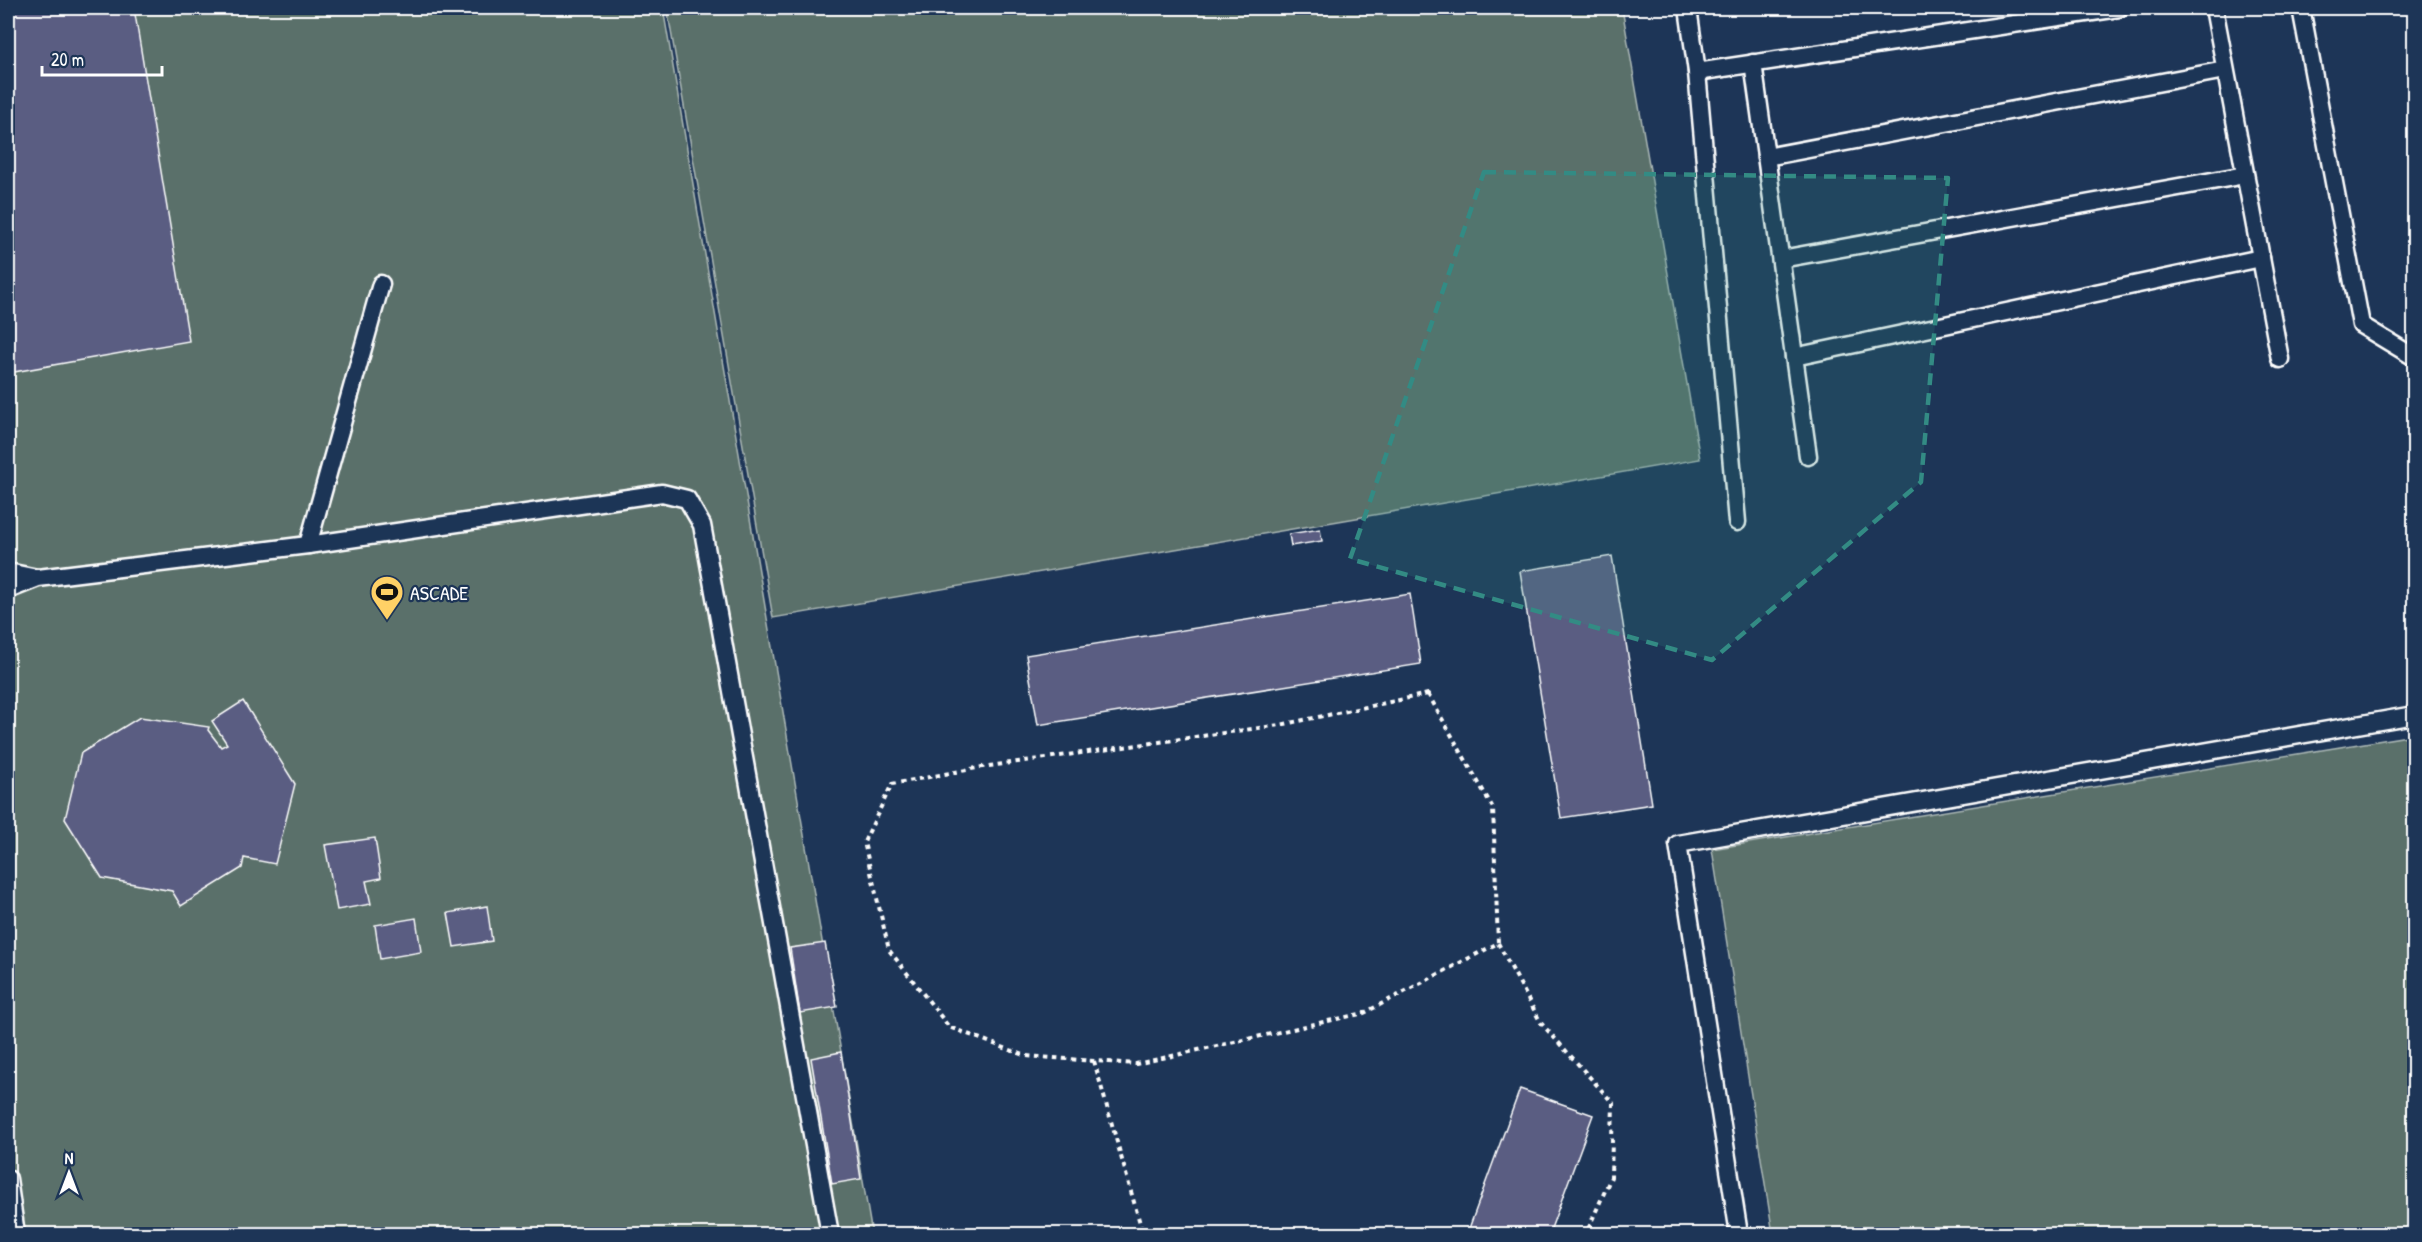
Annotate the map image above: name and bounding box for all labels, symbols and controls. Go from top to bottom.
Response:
scale bar [42,39,162,77]
text: 20 m [51,47,84,72]
sports icon: ASCADE [369,574,405,621]
place label: ASCADE [410,579,468,606]
north arrow [39,1143,99,1203]
text: N [65,1147,74,1169]

